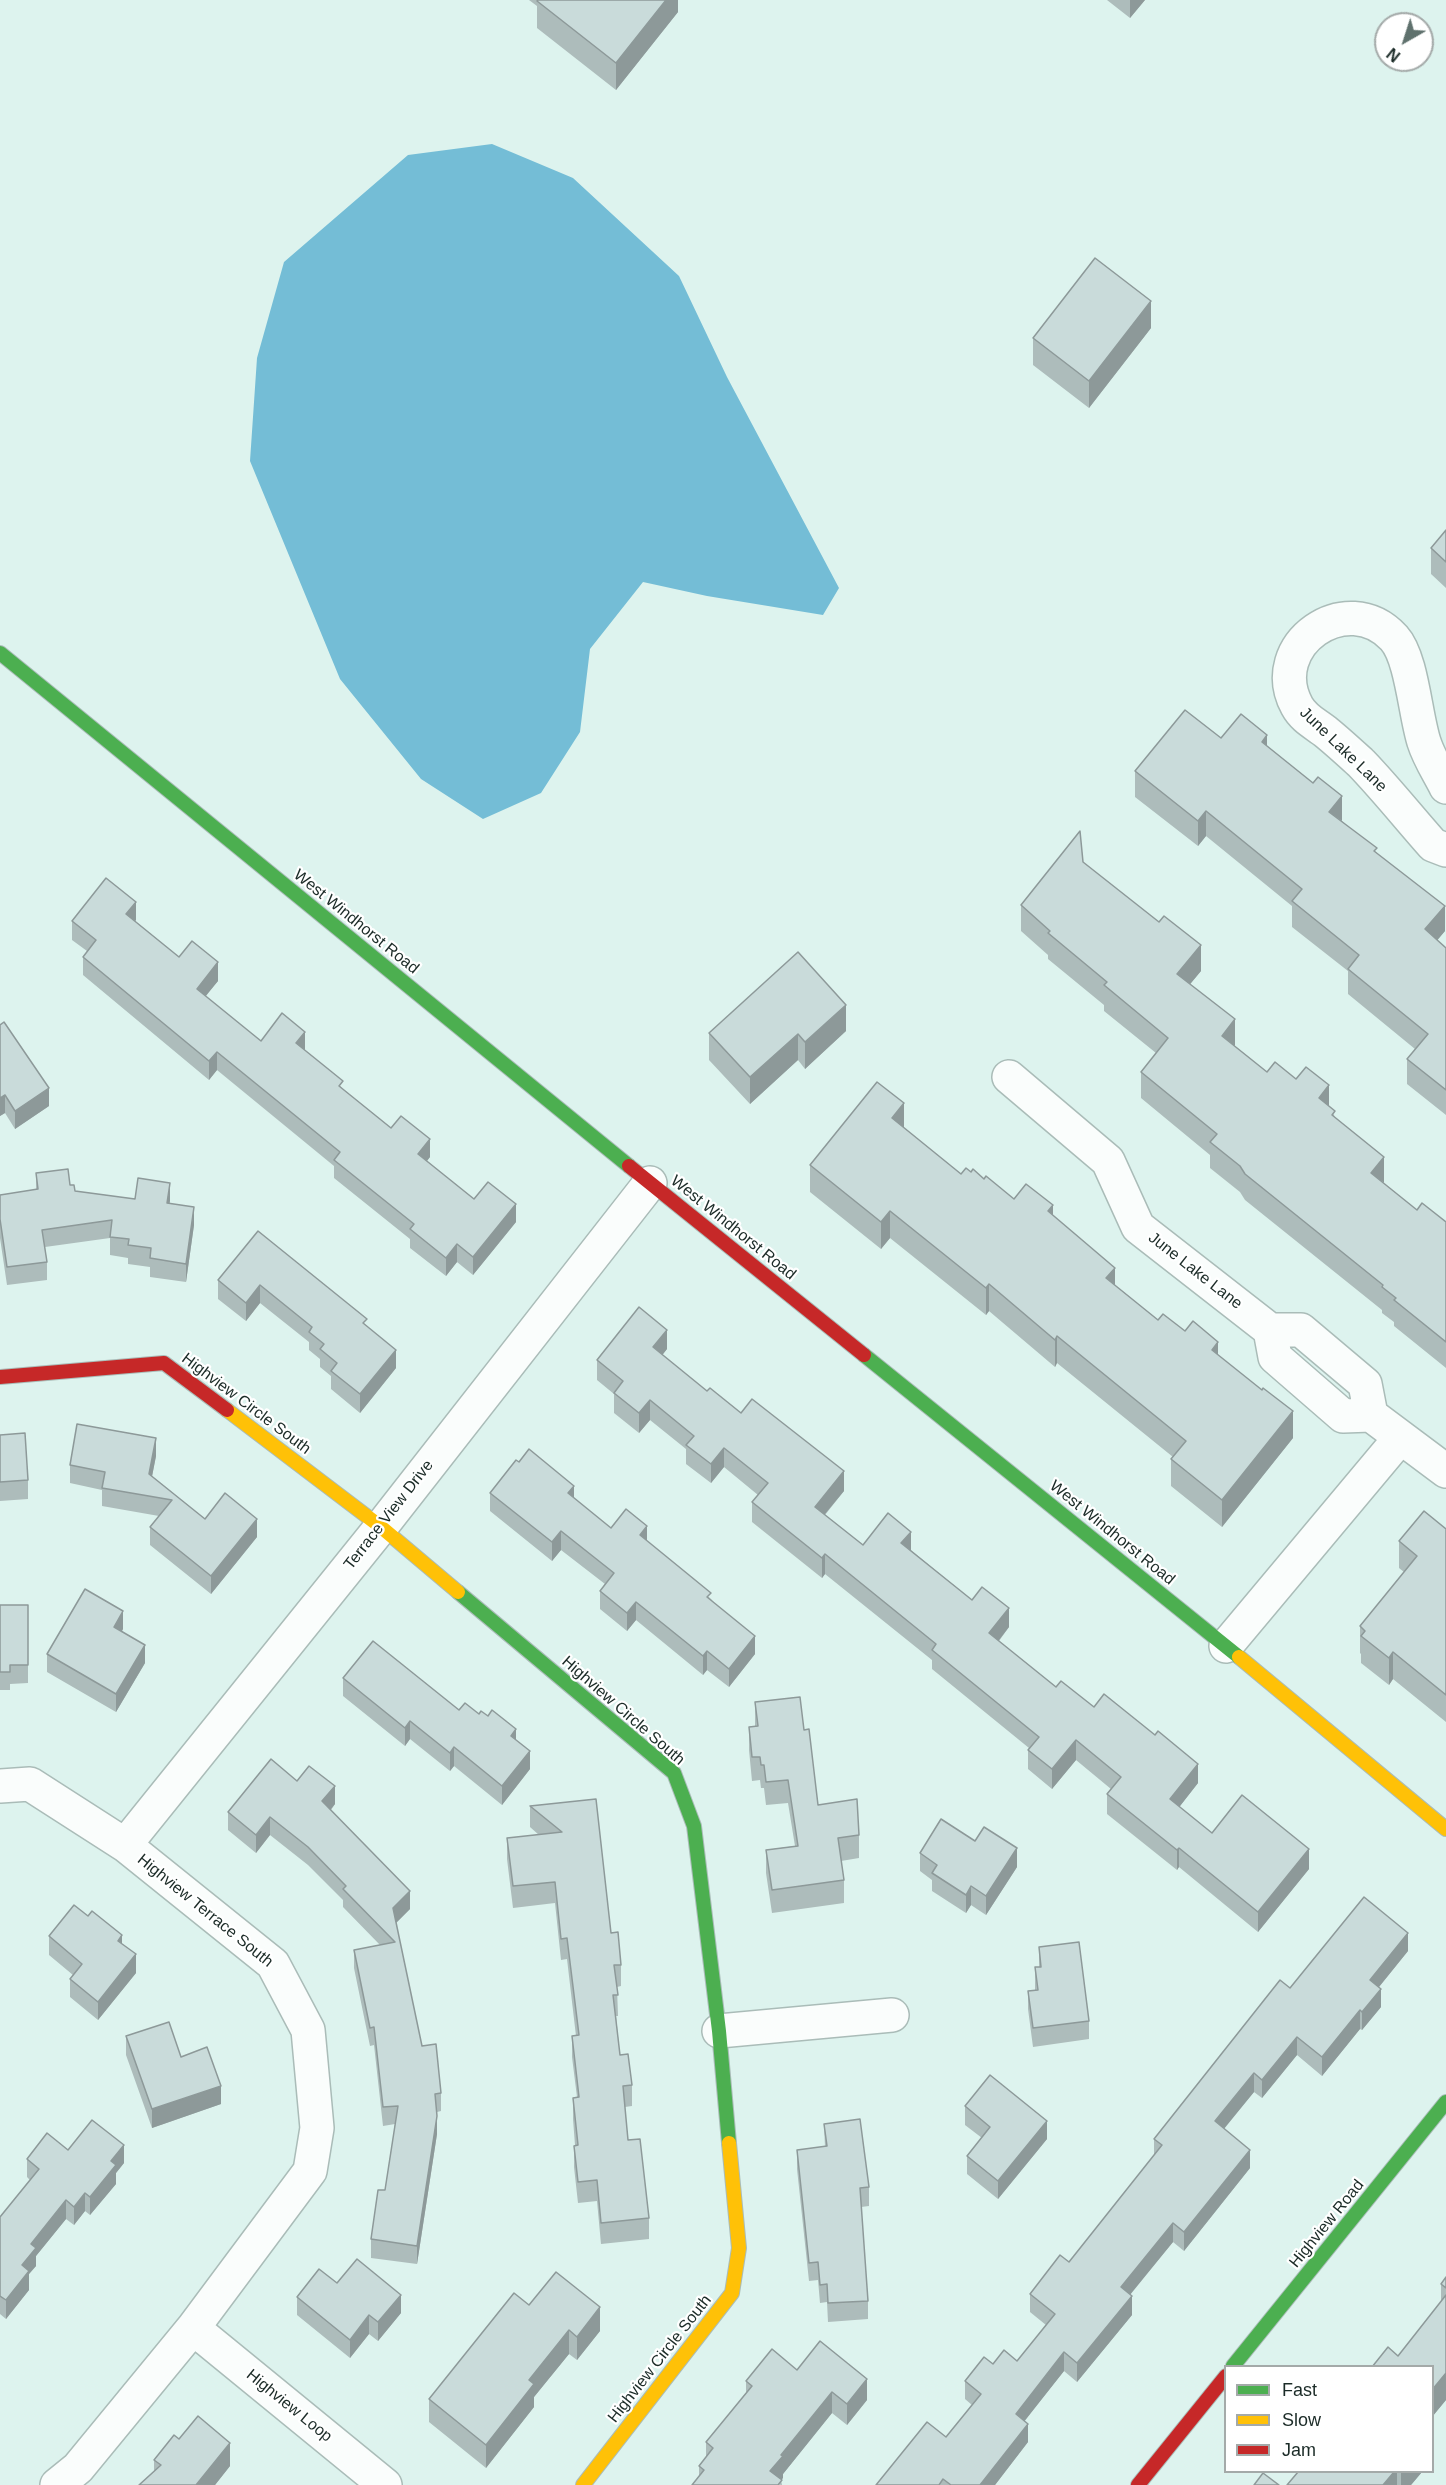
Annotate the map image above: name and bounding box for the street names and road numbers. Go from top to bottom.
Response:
street label: June Lake Lane [1295,704,1391,796]
street label: West Windhorst Road [290,866,422,978]
street label: West Windhorst Road [667,1172,799,1284]
street label: June Lake Lane [1144,1228,1246,1314]
street label: Highview Circle South [178,1349,314,1459]
street label: Terrace View Drive [340,1456,438,1574]
street label: West Windhorst Road [1046,1477,1178,1589]
street label: Highview Circle South [558,1652,688,1770]
street label: Highview Terrace South [133,1850,277,1972]
street label: Highview Road [1286,2176,1368,2272]
street label: Highview Circle South [604,2291,716,2427]
street label: Highview Loop [242,2366,336,2446]

